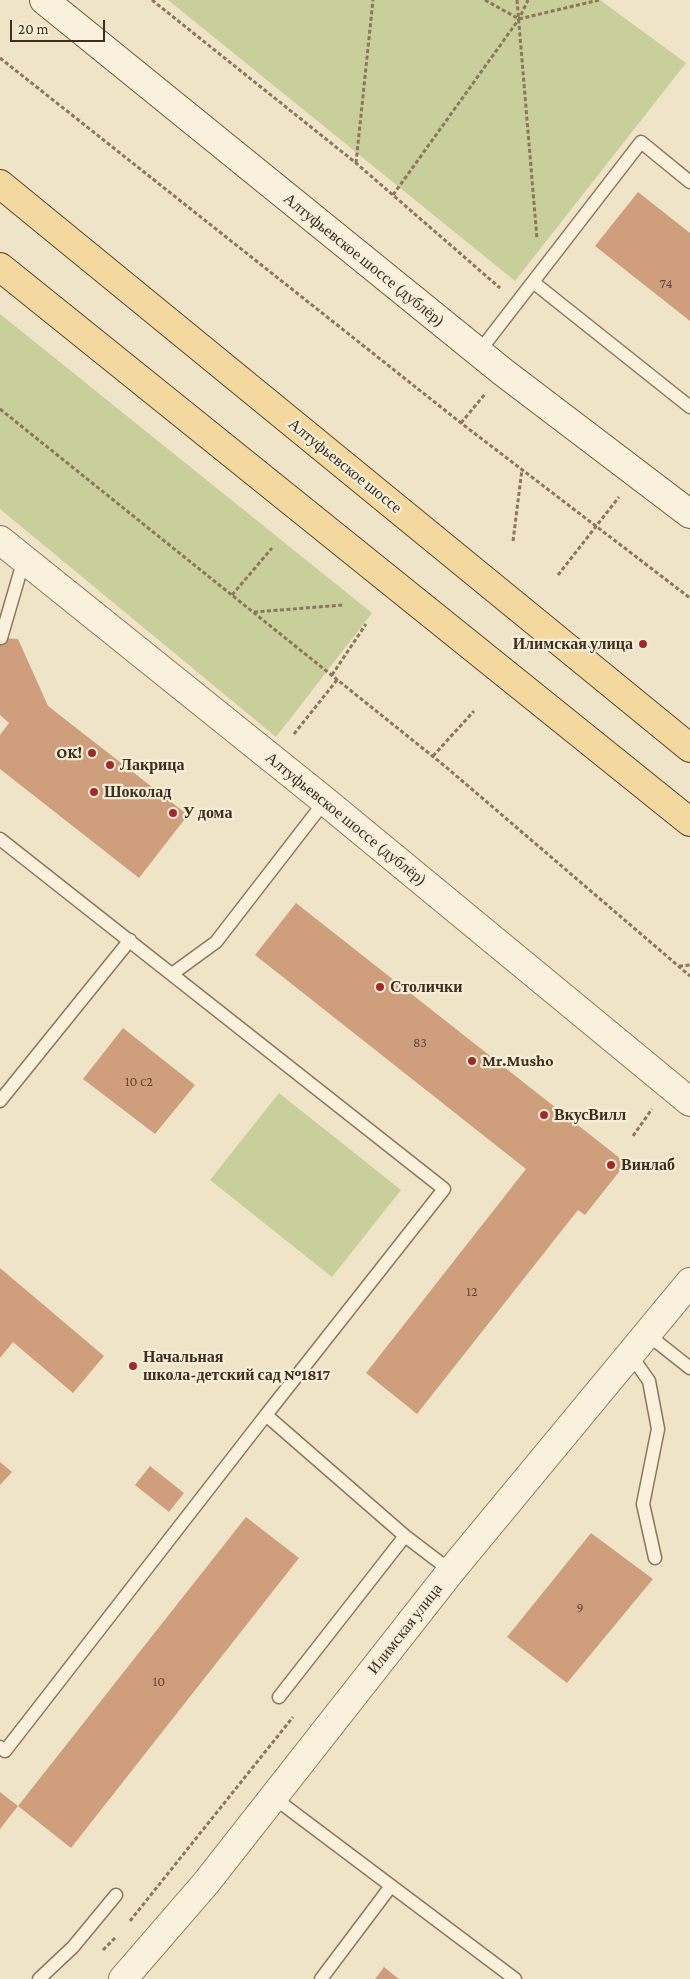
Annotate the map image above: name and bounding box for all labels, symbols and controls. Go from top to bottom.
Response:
scale bar [12,10,108,42]
text: 20 m [18,21,49,37]
street label: Алтуфьевское шоссе (дублёр) [280,189,448,331]
house number: 74 [659,276,673,292]
street label: Алтуфьевское шоссе [284,414,406,518]
place label: Илимская улица [513,634,633,654]
marker: Илимская улица [637,638,649,650]
place label: OK! [56,743,82,763]
marker: OK! [86,747,98,759]
street label: Алтуфьевское шоссе (дублёр) [262,748,430,890]
place label: Лакрица [120,755,184,775]
marker: Лакрица [104,759,116,771]
place label: Шоколад [104,782,171,802]
marker: Шоколад [88,786,100,798]
place label: У дома [183,803,232,823]
marker: У дома [167,807,179,819]
place label: Столички [390,977,462,997]
marker: Столички [374,981,386,993]
house number: 83 [413,1035,427,1051]
place label: Mr.Musho [482,1051,554,1071]
marker: Mr.Musho [466,1055,478,1067]
house number: 10 с2 [125,1074,153,1090]
place label: ВкусВилл [554,1105,626,1125]
marker: ВкусВилл [538,1109,550,1121]
place label: Винлаб [621,1155,675,1175]
marker: Винлаб [605,1159,617,1171]
house number: 12 [466,1284,478,1300]
place label: Начальная школа-детский сад №1817 [143,1347,330,1385]
marker: Начальная школа-детский сад №1817 [127,1360,139,1372]
street label: Илимская улица [364,1580,446,1678]
house number: 9 [576,1600,584,1616]
house number: 10 [153,1674,165,1690]

